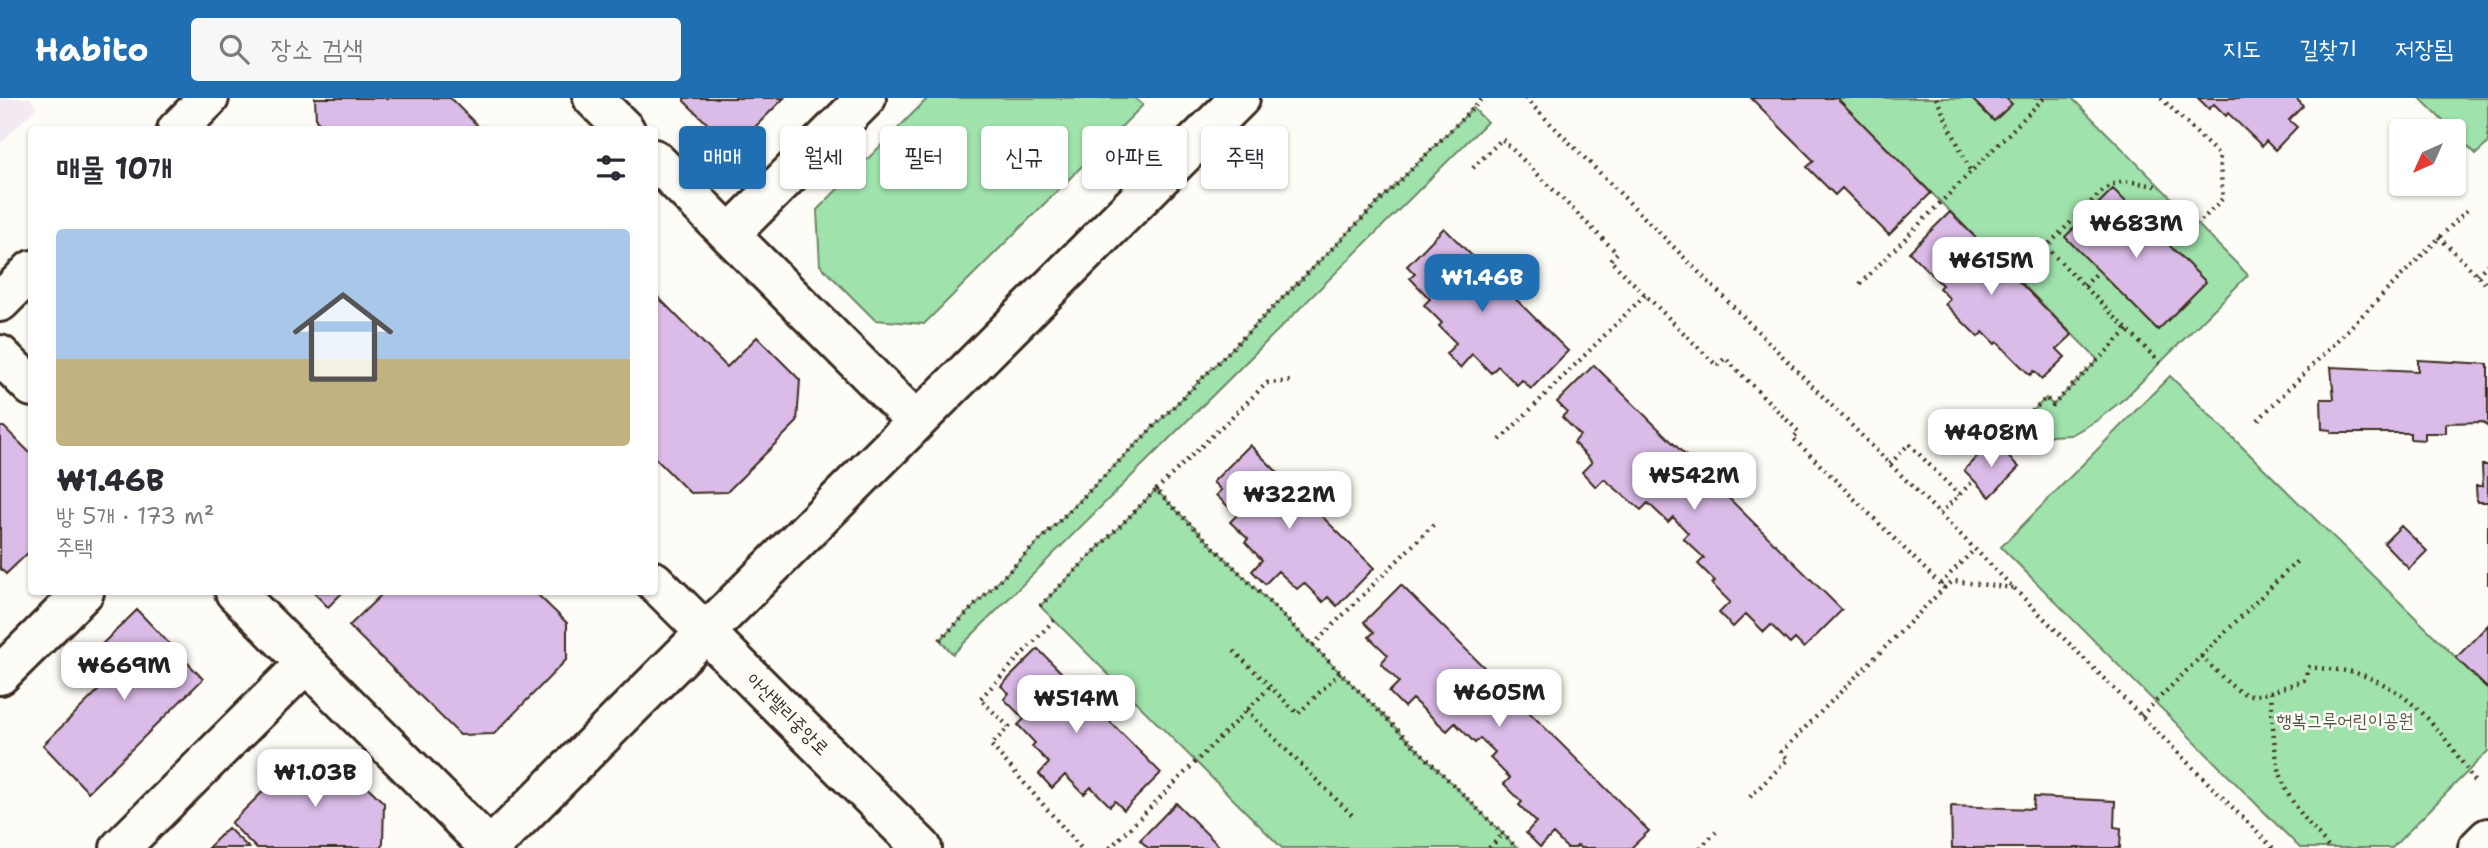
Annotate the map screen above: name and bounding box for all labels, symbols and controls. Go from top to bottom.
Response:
search box [191,18,681,81]
text: Habito [35,27,149,72]
icon: search [215,30,253,68]
text: 장소 검색 [271,31,363,66]
text: 지도 [2223,33,2261,65]
text: 길찾기 [2299,33,2357,65]
text: 저장됨 [2395,33,2453,65]
north arrow [2389,119,2466,196]
map controls [2389,119,2466,196]
chip: 매매 [679,126,766,189]
chip: 월세 [780,126,866,189]
chip: 필터 [880,126,967,189]
chip: 신규 [981,126,1068,189]
chip: 아파트 [1082,126,1187,189]
chip: 주택 [1201,126,1288,189]
text: 매물 10개 [56,148,173,189]
icon: filters [592,149,630,187]
pin: ₩683M [2087,200,2185,260]
text: ₩683M [2089,208,2183,238]
pin: ₩615M [1942,238,2040,297]
text: ₩615M [1948,245,2034,275]
pin: ₩1.46B [1425,254,1539,314]
text: ₩1.46B [1440,262,1524,292]
icon: home [280,274,406,400]
pin: ₩408M [1942,410,2040,469]
text: ₩408M [1944,417,2038,447]
pin: ₩542M [1645,452,1743,512]
text: ₩1.46B [56,460,164,501]
text: ₩542M [1648,460,1740,490]
pin: ₩322M [1240,472,1338,531]
text: ₩322M [1242,479,1336,509]
text: 방 5개 · 173 m² [56,501,214,531]
text: 주택 [56,532,93,562]
pin: ₩669M [75,642,173,702]
text: ₩669M [77,650,171,680]
street label: 아산밸리중앙로 [741,667,835,761]
pin: ₩605M [1450,670,1548,729]
pin: ₩514M [1027,676,1125,735]
text: ₩605M [1453,677,1545,707]
text: ₩514M [1033,683,1119,713]
park label: 행복그루어린이공원 [2276,708,2414,733]
pin: ₩1.03B [258,750,372,809]
text: ₩1.03B [273,757,357,787]

